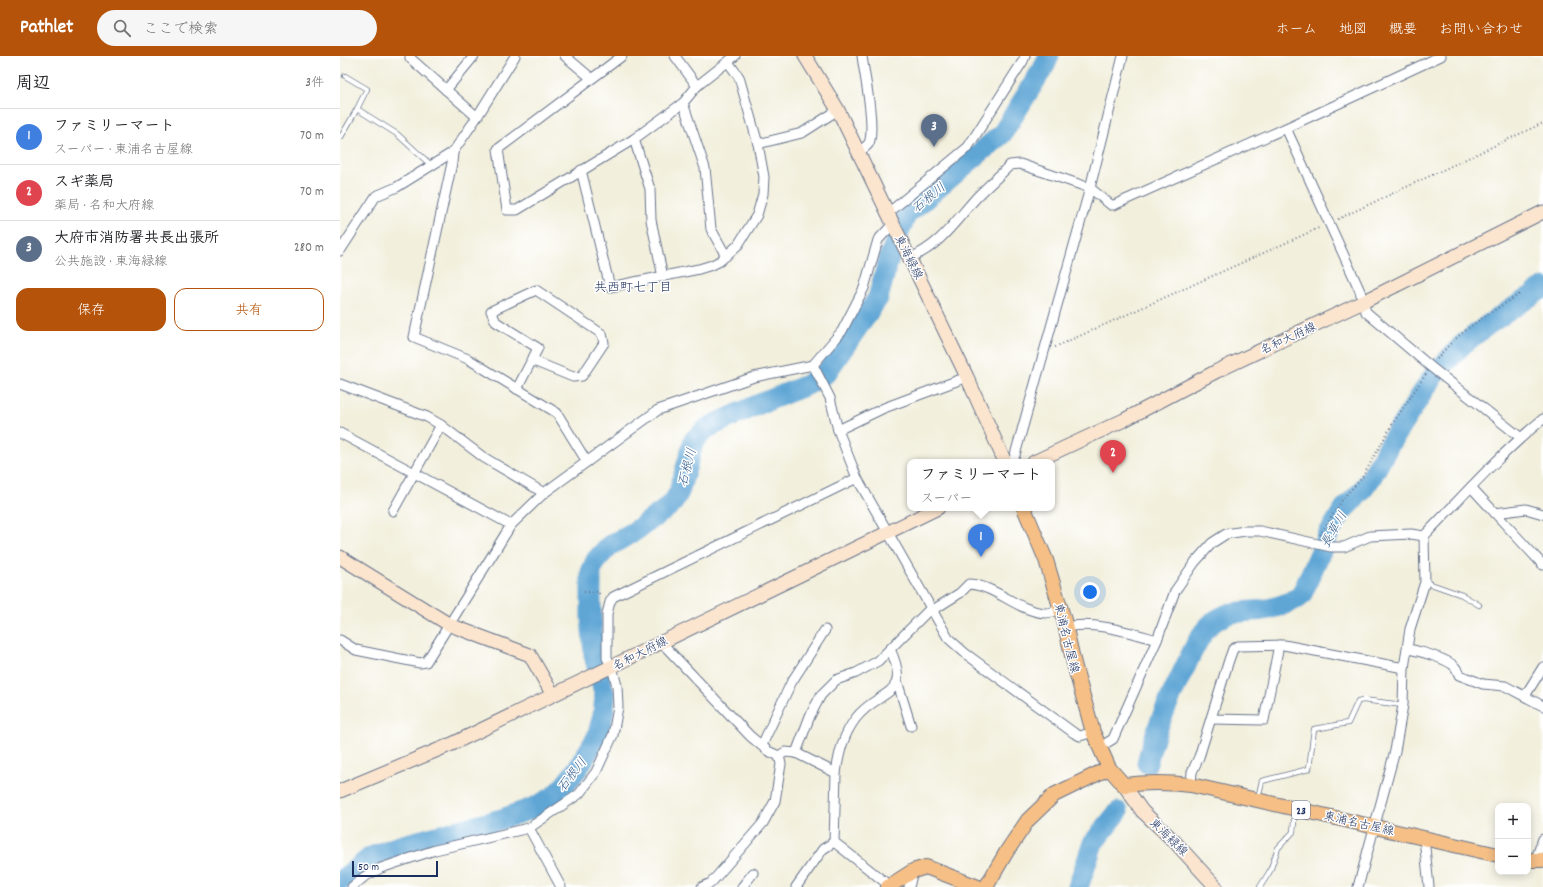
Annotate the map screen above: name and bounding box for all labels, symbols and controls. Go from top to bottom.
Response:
search box [97,10,377,46]
text: Pathlet [20,15,73,42]
icon: search [111,17,133,39]
text: ここで検索 [143,19,218,41]
text: ホーム [1276,20,1317,40]
text: 地図 [1339,20,1367,40]
text: 概要 [1389,20,1417,40]
text: お問い合わせ [1439,20,1523,40]
text: 周辺 [16,73,50,97]
text: 3件 [305,74,324,93]
pin: 3 [921,114,947,147]
text: ファミリーマート [54,116,175,138]
text: 1 [28,127,30,146]
text: 70 m [300,127,324,146]
text: スーパー · 東浦名古屋線 [54,141,192,160]
text: スギ薬局 [54,172,114,194]
water label: 石根川 [909,179,951,219]
text: 2 [26,183,32,202]
text: 70 m [300,183,324,202]
text: 薬局 · 名和大府線 [54,197,154,216]
text: 大府市消防署共長出張所 [54,228,219,250]
street label: 東海緑線 [889,232,926,283]
text: 3 [26,239,32,258]
text: 280 m [294,239,324,258]
text: 公共施設 · 東海緑線 [54,253,167,272]
district label: 共西町七丁目 [594,279,672,298]
button: 保存 [16,288,166,331]
button: 共有 [174,288,324,331]
street label: 名和大府線 [1258,319,1319,360]
pin: 2 [1100,440,1126,473]
water label: 石根川 [674,446,703,489]
popup [907,459,1055,511]
text: ファミリーマート [921,465,1041,487]
text: スーパー [921,490,972,509]
water label: 長草川 [1317,509,1353,552]
pin: 1 [968,524,994,557]
your location [1080,582,1100,602]
street label: 東浦名古屋線 [1049,601,1083,675]
street label: 名和大府線 [610,633,671,676]
water label: 石根川 [553,754,592,797]
road number: 23 [1292,801,1310,819]
map controls [1495,803,1531,875]
button: + [1495,803,1531,839]
street label: 東浦名古屋線 [1322,808,1396,841]
street label: 東海緑線 [1145,815,1191,861]
button: − [1495,839,1531,875]
scale bar [352,859,438,878]
text: 50 m [358,860,379,876]

